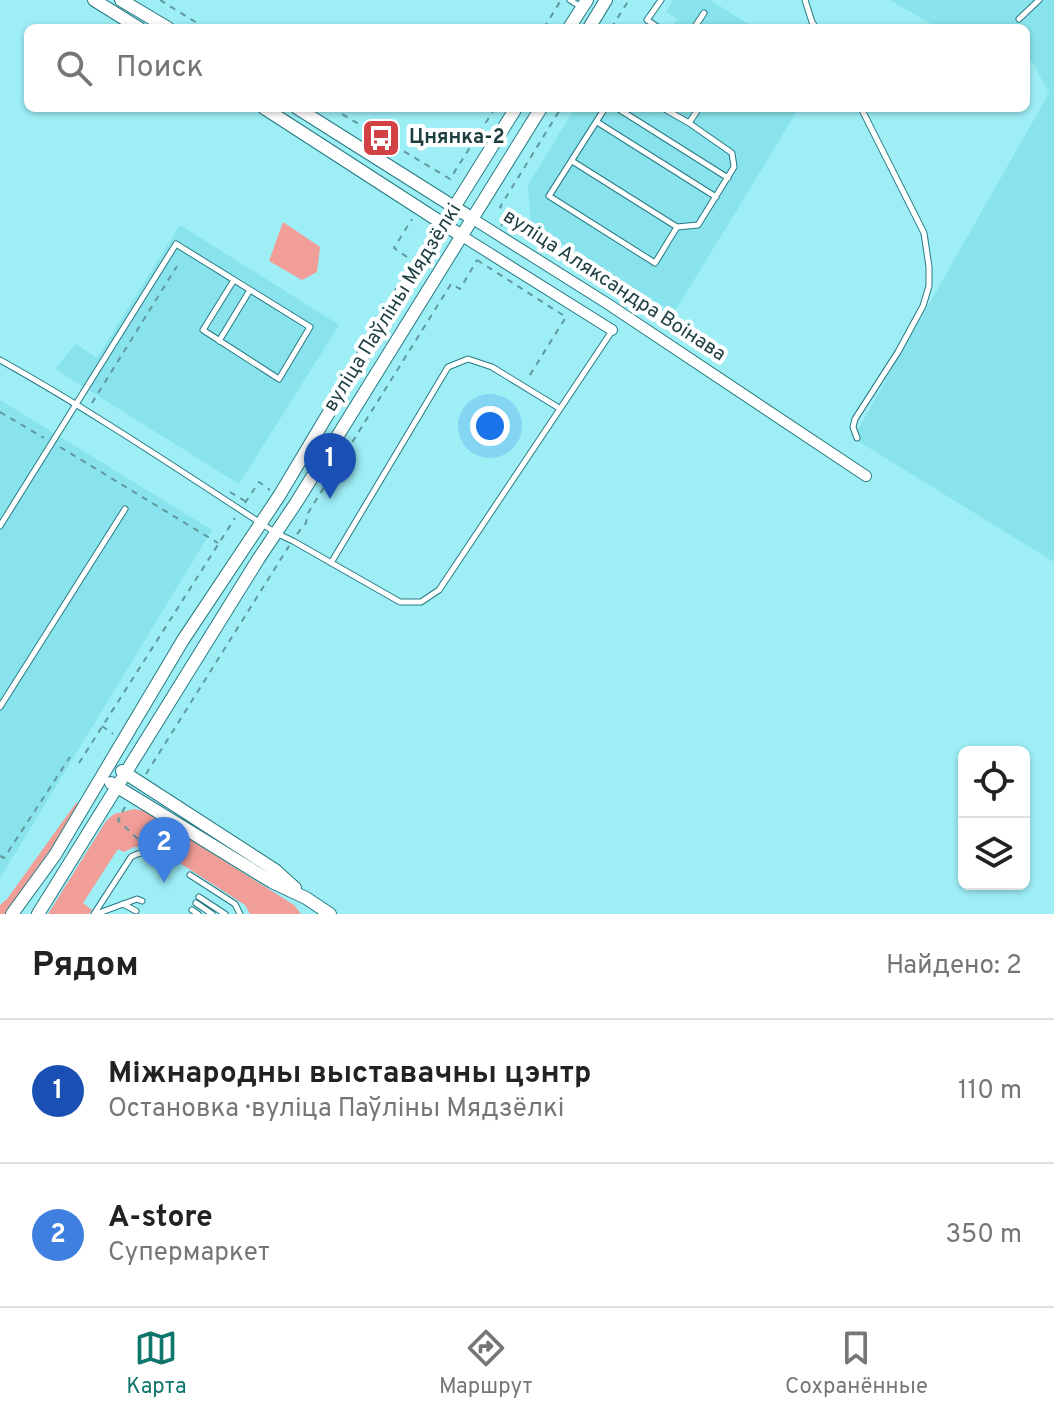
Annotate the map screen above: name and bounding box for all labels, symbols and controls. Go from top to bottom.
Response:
search box [24,24,1030,112]
icon: search [52,46,96,90]
text: Поиск [116,50,204,87]
bus stop icon: Цнянка-2 [360,117,402,159]
place label: Цнянка-2 [409,125,505,151]
street label: вуліца Паўліны Мядзёлкі [318,199,468,417]
street label: вуліца Аляксандра Воінава [498,204,730,368]
your location [470,406,510,446]
pin: 1 [304,433,356,499]
map controls [958,746,1030,890]
button: locate [958,746,1030,818]
pin: 2 [138,817,190,883]
button: layers [958,818,1030,890]
text: Рядом [32,945,139,988]
text: Найдено: 2 [886,950,1022,983]
text: Міжнародны выставачны цэнтр [108,1056,591,1093]
text: 1 [53,1075,63,1108]
text: 110 m [958,1075,1022,1108]
text: Остановка · вуліца Паўліны Мядзёлкі [108,1093,564,1126]
text: А-store [108,1200,213,1237]
text: 2 [50,1219,66,1252]
text: 350 m [945,1219,1022,1252]
text: Супермаркет [108,1237,270,1270]
tab: Карта [126,1326,187,1401]
tab: Маршрут [439,1326,533,1401]
tab: Сохранённые [785,1326,928,1401]

